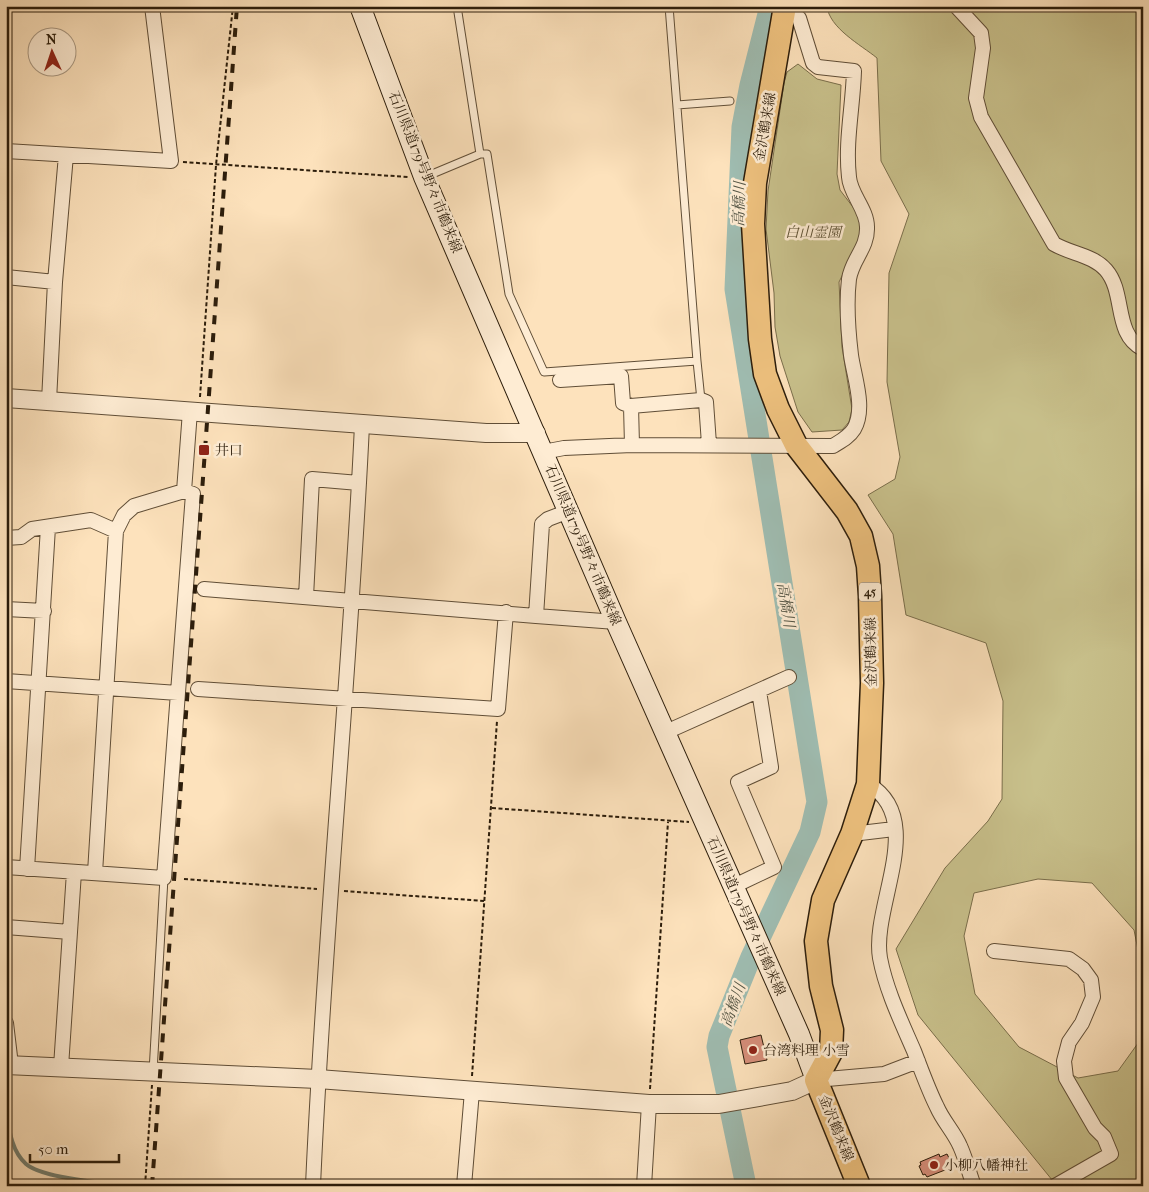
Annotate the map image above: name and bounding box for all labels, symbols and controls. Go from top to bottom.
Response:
north arrow [28,28,78,78]
text: N [46,31,57,48]
street label: 石川県道179号野々市鶴来線 [385,89,465,255]
street label: 金沢鶴来線 [751,91,779,163]
water label: 高橋川 [729,179,749,227]
park label: 白山霊園 [785,224,843,241]
place label: 井口 [215,442,243,459]
marker: 井口 [197,443,211,457]
street label: 石川県道179号野々市鶴来線 [541,462,625,628]
water label: 高橋川 [774,581,799,631]
road number: 45 [859,582,881,602]
street label: 金沢鶴来線 [862,617,880,687]
street label: 石川県道179号野々市鶴来線 [703,833,789,999]
water label: 高橋川 [717,979,750,1029]
place label: 台湾料理 小雪 [763,1042,850,1059]
marker: 台湾料理 小雪 [747,1044,759,1056]
street label: 金沢鶴来線 [815,1092,857,1164]
scale bar [30,1132,119,1164]
text: 50 m [38,1140,69,1158]
place label: 小柳八幡神社 [944,1157,1028,1174]
marker: 小柳八幡神社 [928,1159,940,1171]

